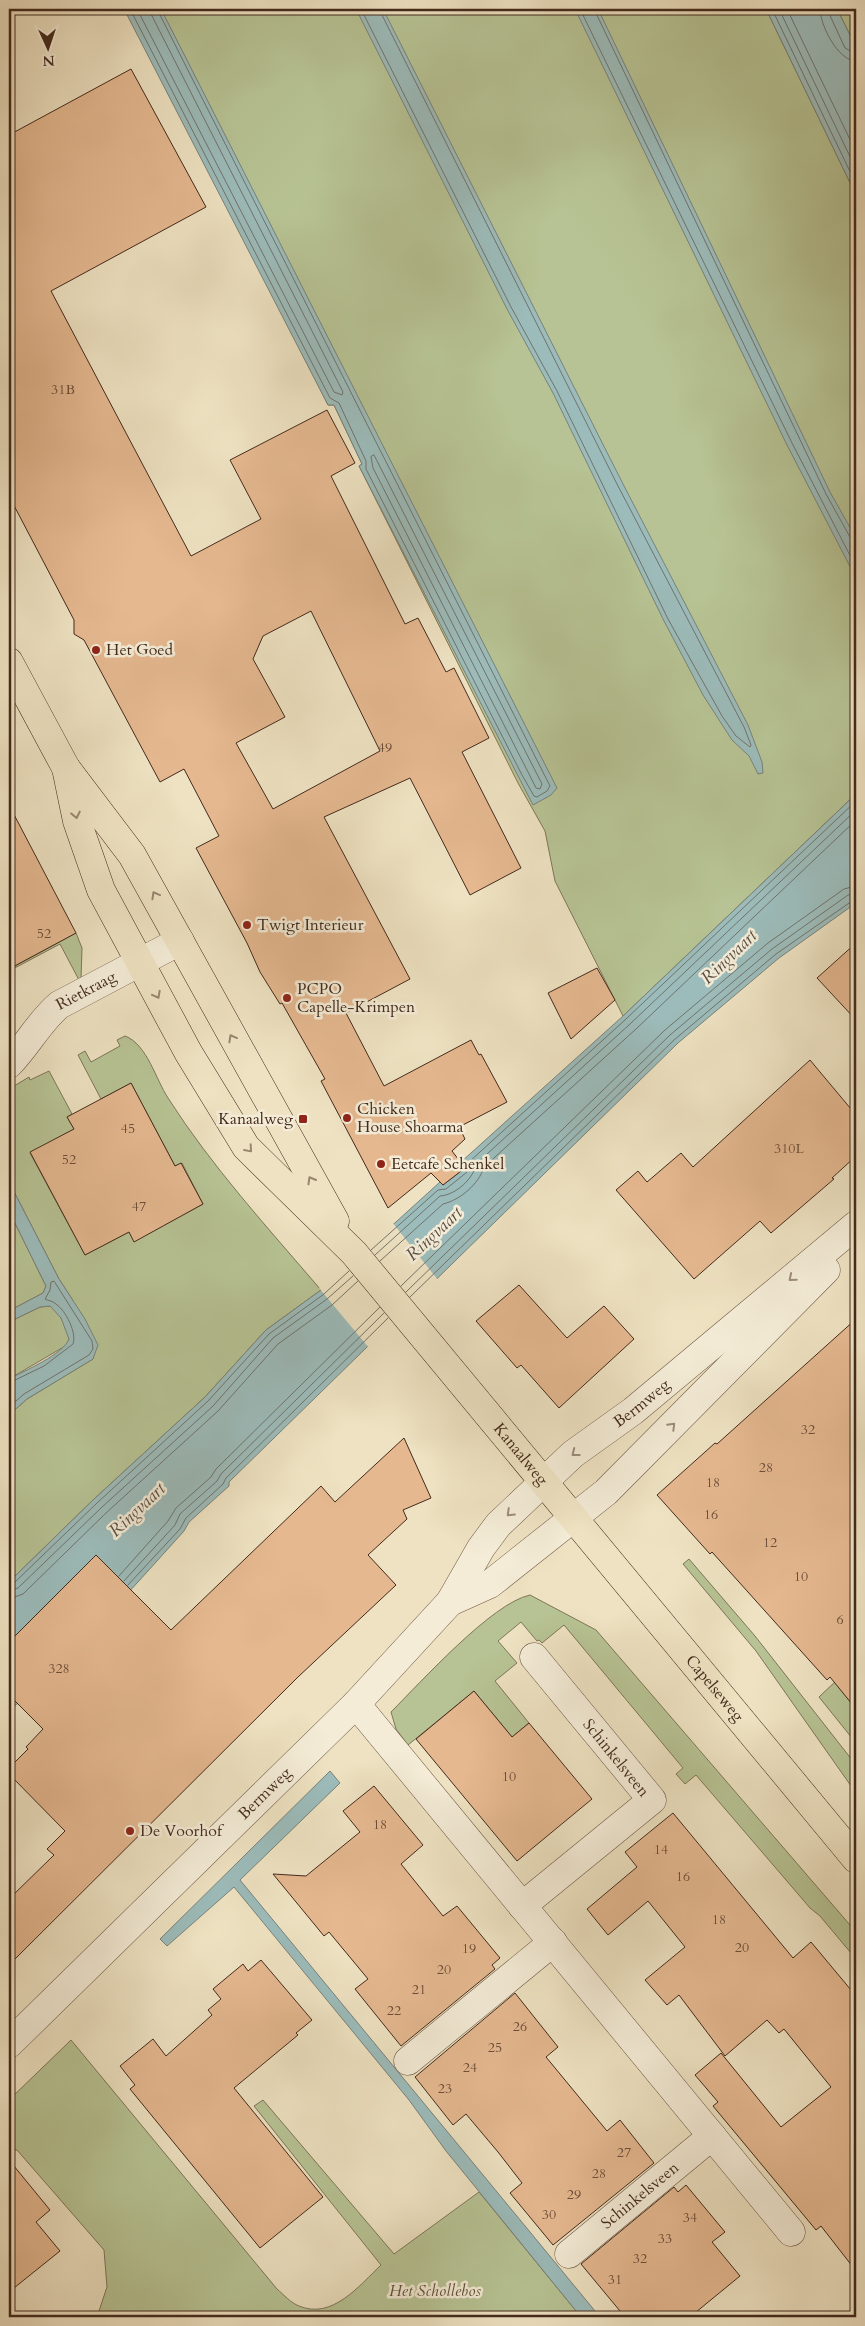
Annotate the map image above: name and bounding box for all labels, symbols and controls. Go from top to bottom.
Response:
north arrow [22,22,72,72]
text: N [42,51,55,70]
house number: 31B [51,380,75,399]
place label: Het Goed [106,639,174,661]
marker: Het Goed [90,644,102,656]
house number: 49 [378,738,392,757]
one-way arrow [70,811,81,820]
one-way arrow [151,892,161,901]
place label: Twigt Interieur [257,914,364,936]
marker: Twigt Interieur [241,919,253,931]
water label: Ringvaart [695,923,763,990]
house number: 52 [37,924,51,943]
street label: Rietkraag [52,966,120,1016]
place label: PCPO Capelle-Krimpen [297,978,415,1018]
one-way arrow [151,989,161,998]
marker: PCPO Capelle-Krimpen [281,992,293,1004]
one-way arrow [229,1035,239,1044]
place label: Chicken House Shoarma [357,1098,463,1138]
place label: Kanaalweg [218,1108,293,1130]
marker: Chicken House Shoarma [341,1112,353,1124]
marker: Kanaalweg [297,1113,309,1125]
house number: 45 [121,1119,135,1138]
house number: 310L [774,1139,805,1158]
one-way arrow [244,1143,253,1152]
house number: 52 [62,1150,76,1169]
place label: Eetcafe Schenkel [391,1153,504,1175]
marker: Eetcafe Schenkel [375,1158,387,1170]
one-way arrow [308,1177,318,1186]
house number: 47 [132,1197,146,1216]
water label: Ringvaart [400,1201,469,1267]
one-way arrow [789,1273,798,1281]
street label: Bermweg [609,1374,674,1433]
street label: Kanaalweg [488,1418,553,1490]
house number: 32 [801,1420,815,1439]
one-way arrow [666,1423,675,1432]
one-way arrow [572,1447,581,1455]
house number: 28 [759,1458,773,1477]
house number: 18 [706,1473,720,1492]
water label: Ringvaart [103,1477,172,1543]
house number: 16 [704,1505,718,1524]
one-way arrow [507,1507,516,1516]
house number: 12 [763,1533,777,1552]
house number: 10 [794,1567,808,1586]
house number: 6 [836,1610,844,1629]
street label: Capelseweg [680,1650,749,1726]
house number: 328 [48,1659,70,1678]
street label: Schinkelsveen [578,1714,654,1802]
street label: Bermweg [233,1762,296,1825]
house number: 10 [502,1767,516,1786]
house number: 18 [373,1815,387,1834]
place label: De Voorhof [140,1820,225,1842]
marker: De Voorhof [124,1825,136,1837]
house number: 14 [654,1840,668,1859]
house number: 16 [676,1867,690,1886]
house number: 18 [712,1910,726,1929]
house number: 20 [735,1938,749,1957]
house number: 19 [462,1939,476,1958]
house number: 20 [437,1960,451,1979]
house number: 21 [412,1980,426,1999]
house number: 22 [387,2001,401,2020]
house number: 26 [513,2017,527,2036]
house number: 25 [488,2038,502,2057]
house number: 24 [463,2058,477,2077]
house number: 23 [438,2079,452,2098]
house number: 27 [617,2143,631,2162]
street label: Schinkelsveen [596,2157,683,2234]
house number: 28 [592,2164,606,2183]
house number: 29 [567,2185,581,2204]
house number: 30 [542,2205,556,2224]
house number: 34 [683,2208,697,2227]
house number: 33 [658,2229,672,2248]
house number: 32 [633,2249,647,2268]
house number: 31 [608,2270,622,2289]
park label: Het Schollebos [389,2280,482,2302]

